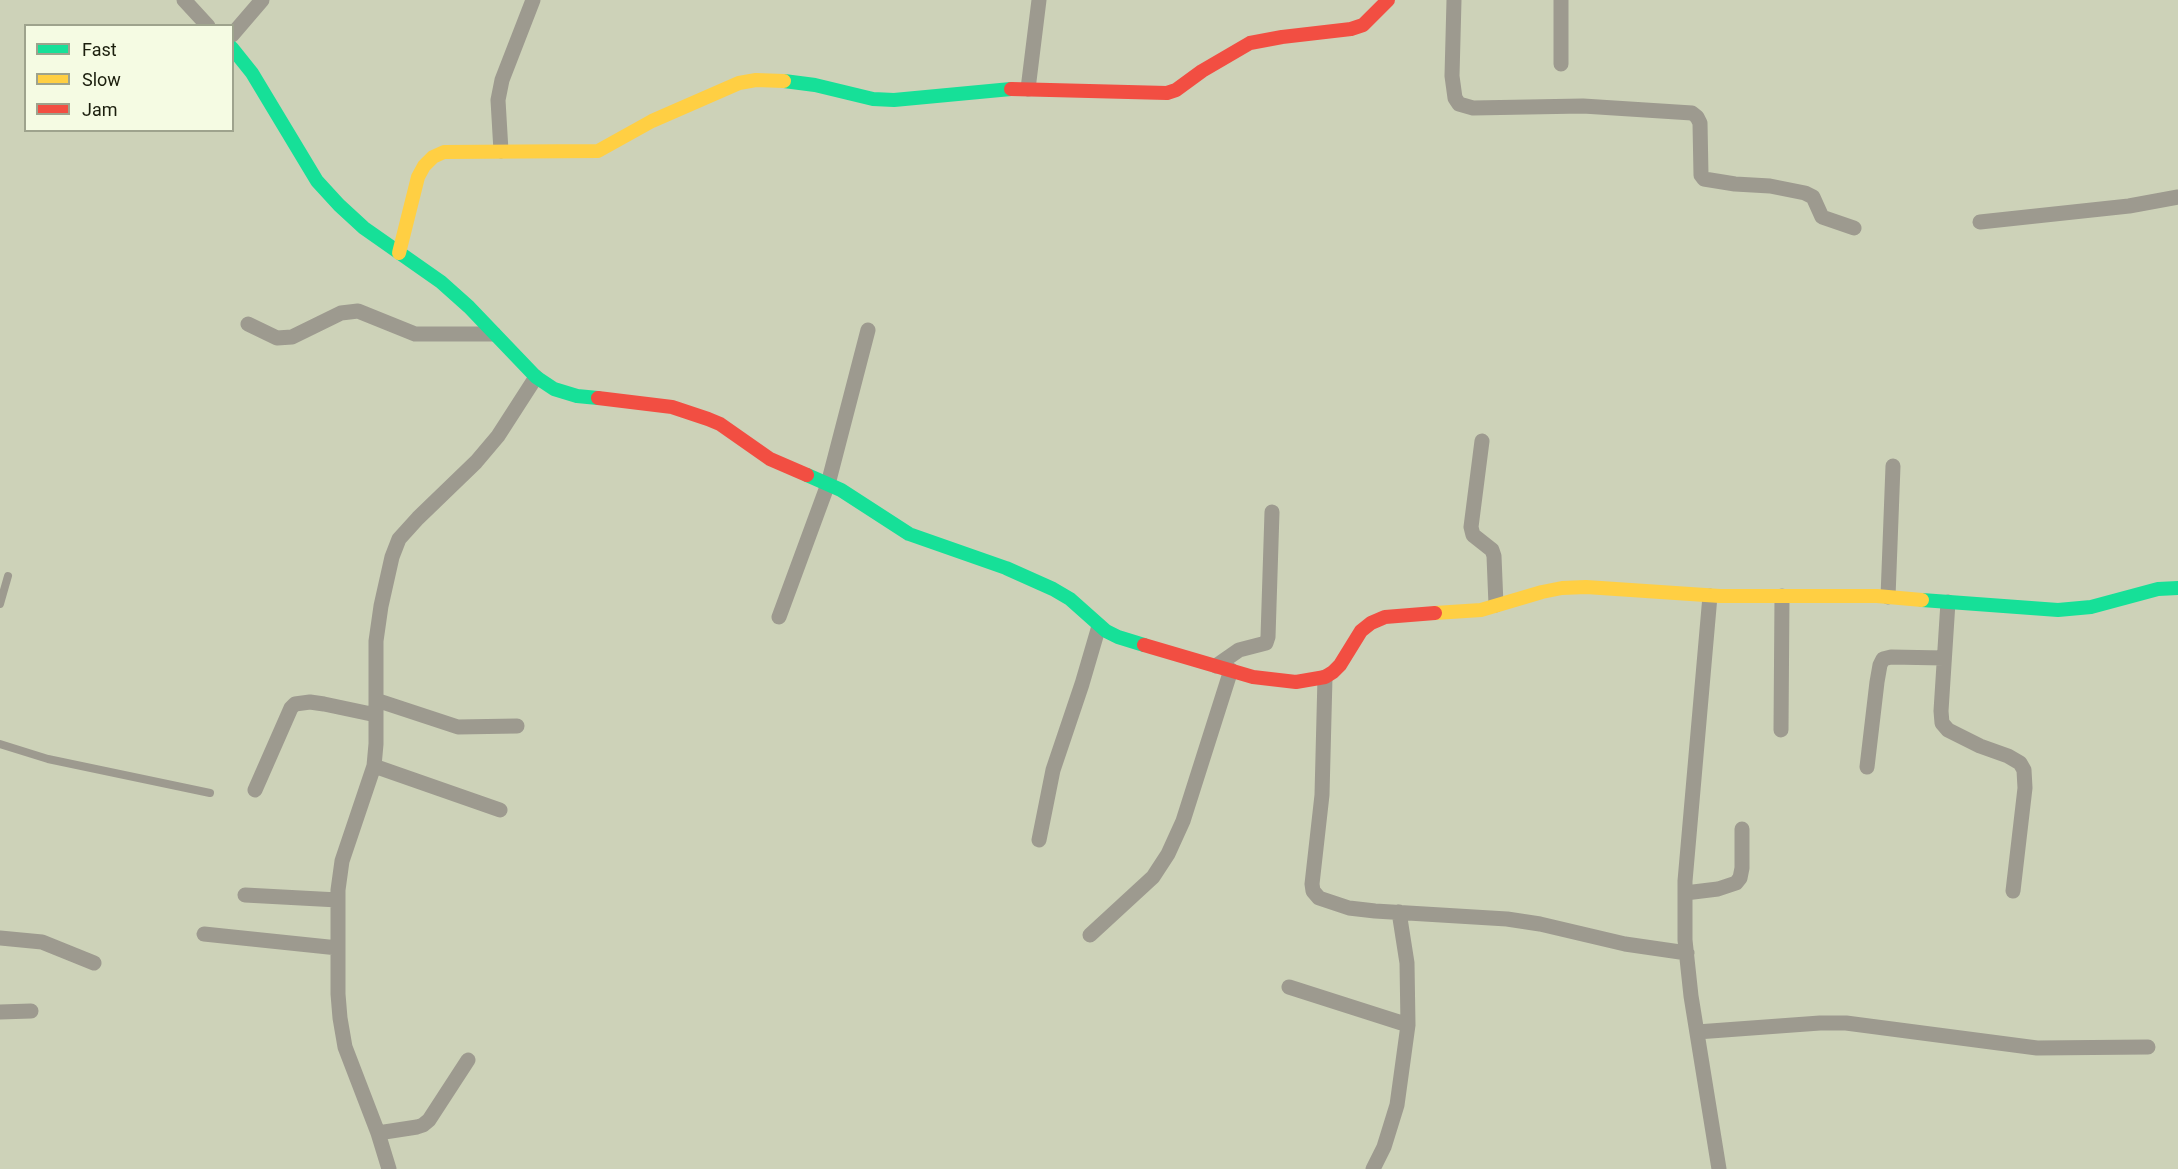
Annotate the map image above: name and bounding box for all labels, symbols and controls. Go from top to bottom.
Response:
legend [24,24,234,132]
text: Fast [82,39,117,60]
text: Slow [82,69,121,90]
text: Jam [82,99,118,120]

